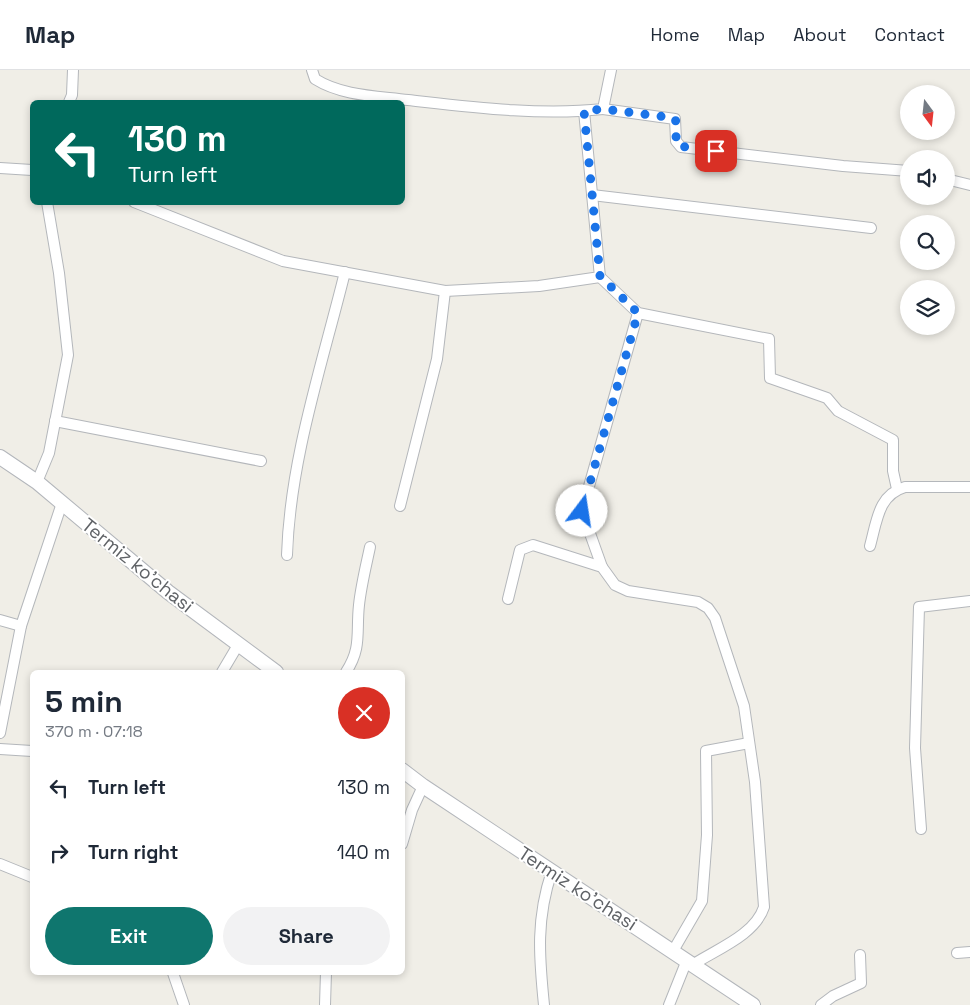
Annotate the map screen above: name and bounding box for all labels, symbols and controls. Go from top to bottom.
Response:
text: Map [25,19,75,50]
text: Home [651,23,700,46]
text: Map [728,23,765,46]
text: About [793,23,847,46]
text: Contact [875,23,945,46]
north arrow [900,85,955,140]
map controls [900,85,955,335]
text: 130 m [128,117,227,161]
icon: left [45,120,110,185]
pin [695,130,737,172]
icon: arrive [702,137,730,165]
button: sound [900,150,955,205]
text: Turn left [128,160,218,188]
button: search [900,215,955,270]
button: layers [900,280,955,335]
position arrow [555,484,607,536]
street label: Termiz ko'chasi [77,513,199,618]
text: 5 min [45,682,123,721]
button: close [338,687,390,739]
text: 370 m · 07:18 [45,721,143,742]
icon: left [45,774,73,802]
text: Turn left [88,775,166,800]
text: 130 m [337,775,390,800]
icon: right [45,839,73,867]
text: Turn right [88,840,178,865]
text: 140 m [337,840,390,865]
street label: Termiz ko'chasi [513,841,642,936]
button: Exit [45,907,213,965]
button: Share [223,907,390,965]

